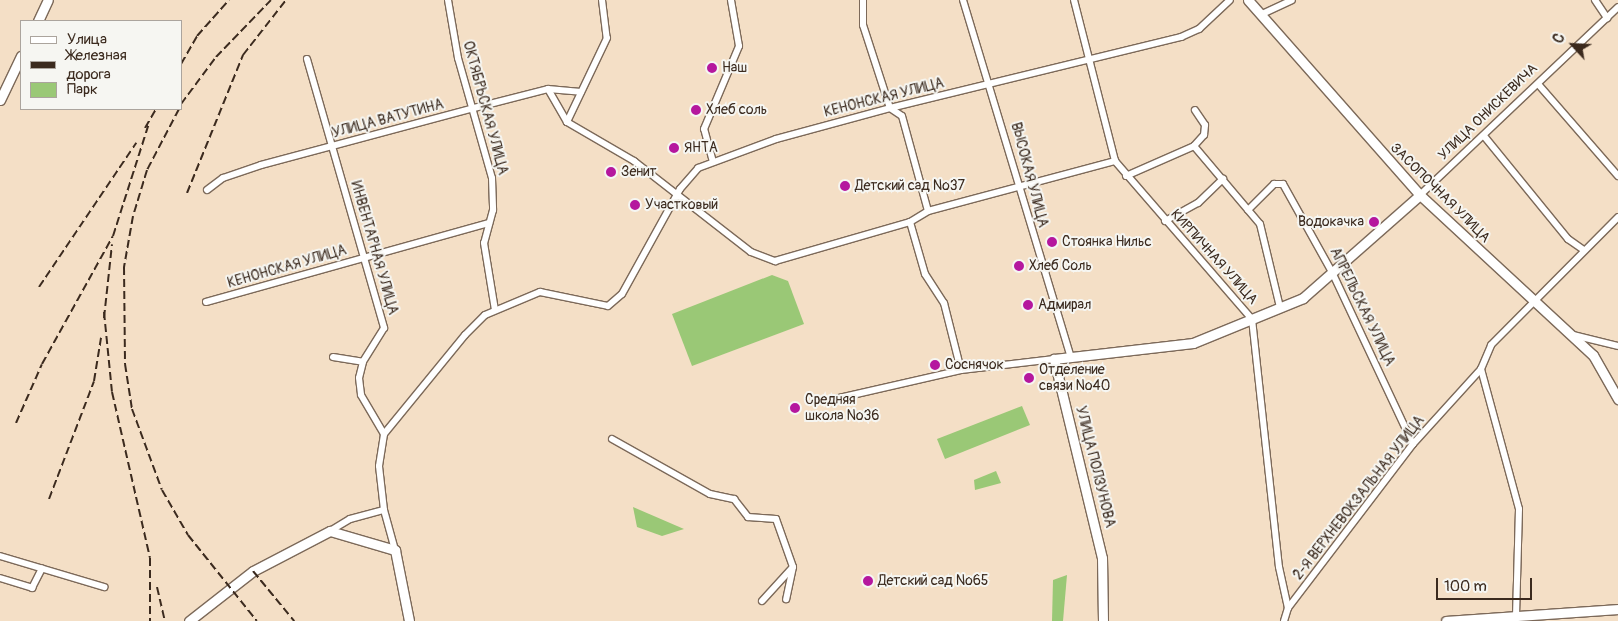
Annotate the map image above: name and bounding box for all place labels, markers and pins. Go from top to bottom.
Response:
place label: Наш [722,60,747,76]
marker: Наш [706,62,718,74]
place label: Хлеб соль [706,102,767,118]
marker: Хлеб соль [690,104,702,116]
place label: ЯНТА [684,140,718,156]
marker: ЯНТА [668,142,680,154]
place label: Зенит [621,164,657,180]
marker: Зенит [605,166,617,178]
place label: Детский сад №37 [855,178,965,194]
marker: Детский сад №37 [839,180,851,192]
place label: Участковый [645,197,718,213]
marker: Участковый [629,199,641,211]
place label: Водокачка [1298,214,1364,230]
marker: Водокачка [1368,216,1380,228]
place label: Стоянка Нильс [1062,234,1152,250]
marker: Стоянка Нильс [1046,236,1058,248]
place label: Хлеб Соль [1029,258,1092,274]
marker: Хлеб Соль [1013,260,1025,272]
place label: Адмирал [1038,297,1091,313]
marker: Адмирал [1022,299,1034,311]
place label: Соснячок [945,357,1004,373]
marker: Соснячок [929,359,941,371]
place label: Отделение связи №40 [1039,362,1110,394]
marker: Отделение связи №40 [1023,372,1035,384]
place label: Средняя школа №36 [805,392,880,424]
marker: Средняя школа №36 [789,402,801,414]
place label: Детский сад №65 [878,573,988,589]
marker: Детский сад №65 [862,575,874,587]

